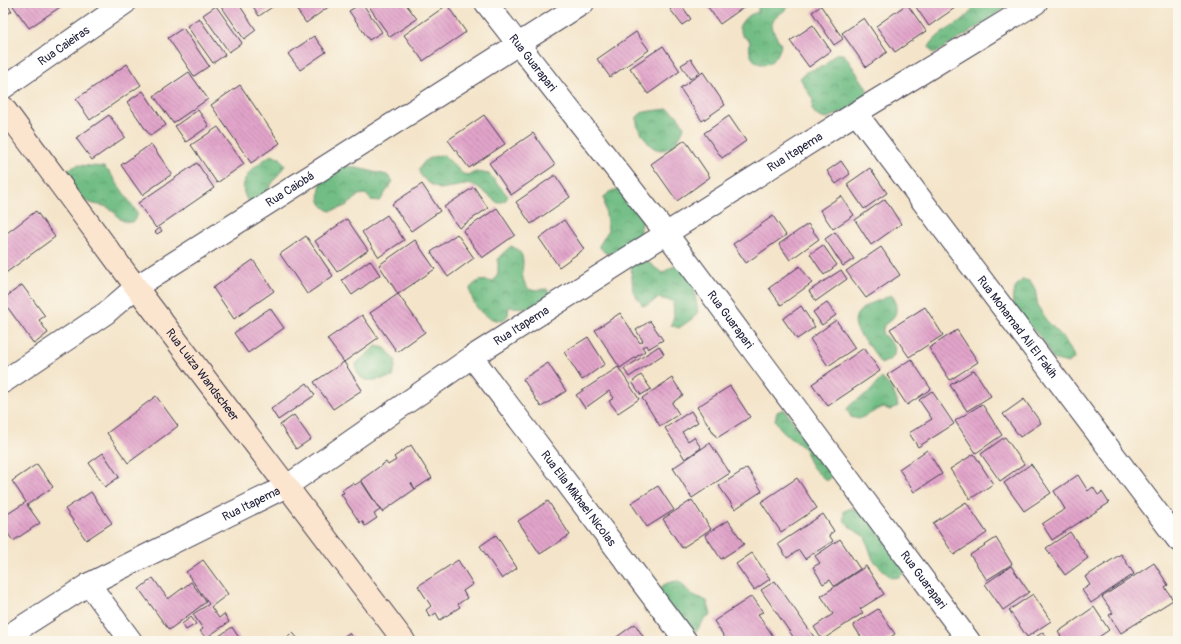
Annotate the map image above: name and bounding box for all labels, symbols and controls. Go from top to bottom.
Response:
street label: Rua Caieiras [35,22,93,69]
street label: Rua Guarapari [506,31,560,94]
street label: Rua Itapema [764,129,826,175]
street label: Rua Caiobá [263,168,317,210]
street label: Rua Mohamad Ali El Fakih [974,273,1061,381]
street label: Rua Guarapari [704,288,757,352]
street label: Rua Itapema [491,302,552,349]
street label: Rua Luiza Wandscheer [163,326,243,425]
street label: Rua Elia Mikhael Nicolas [538,448,620,550]
street label: Rua Itapema [220,483,283,524]
street label: Rua Guarapari [897,548,950,612]

